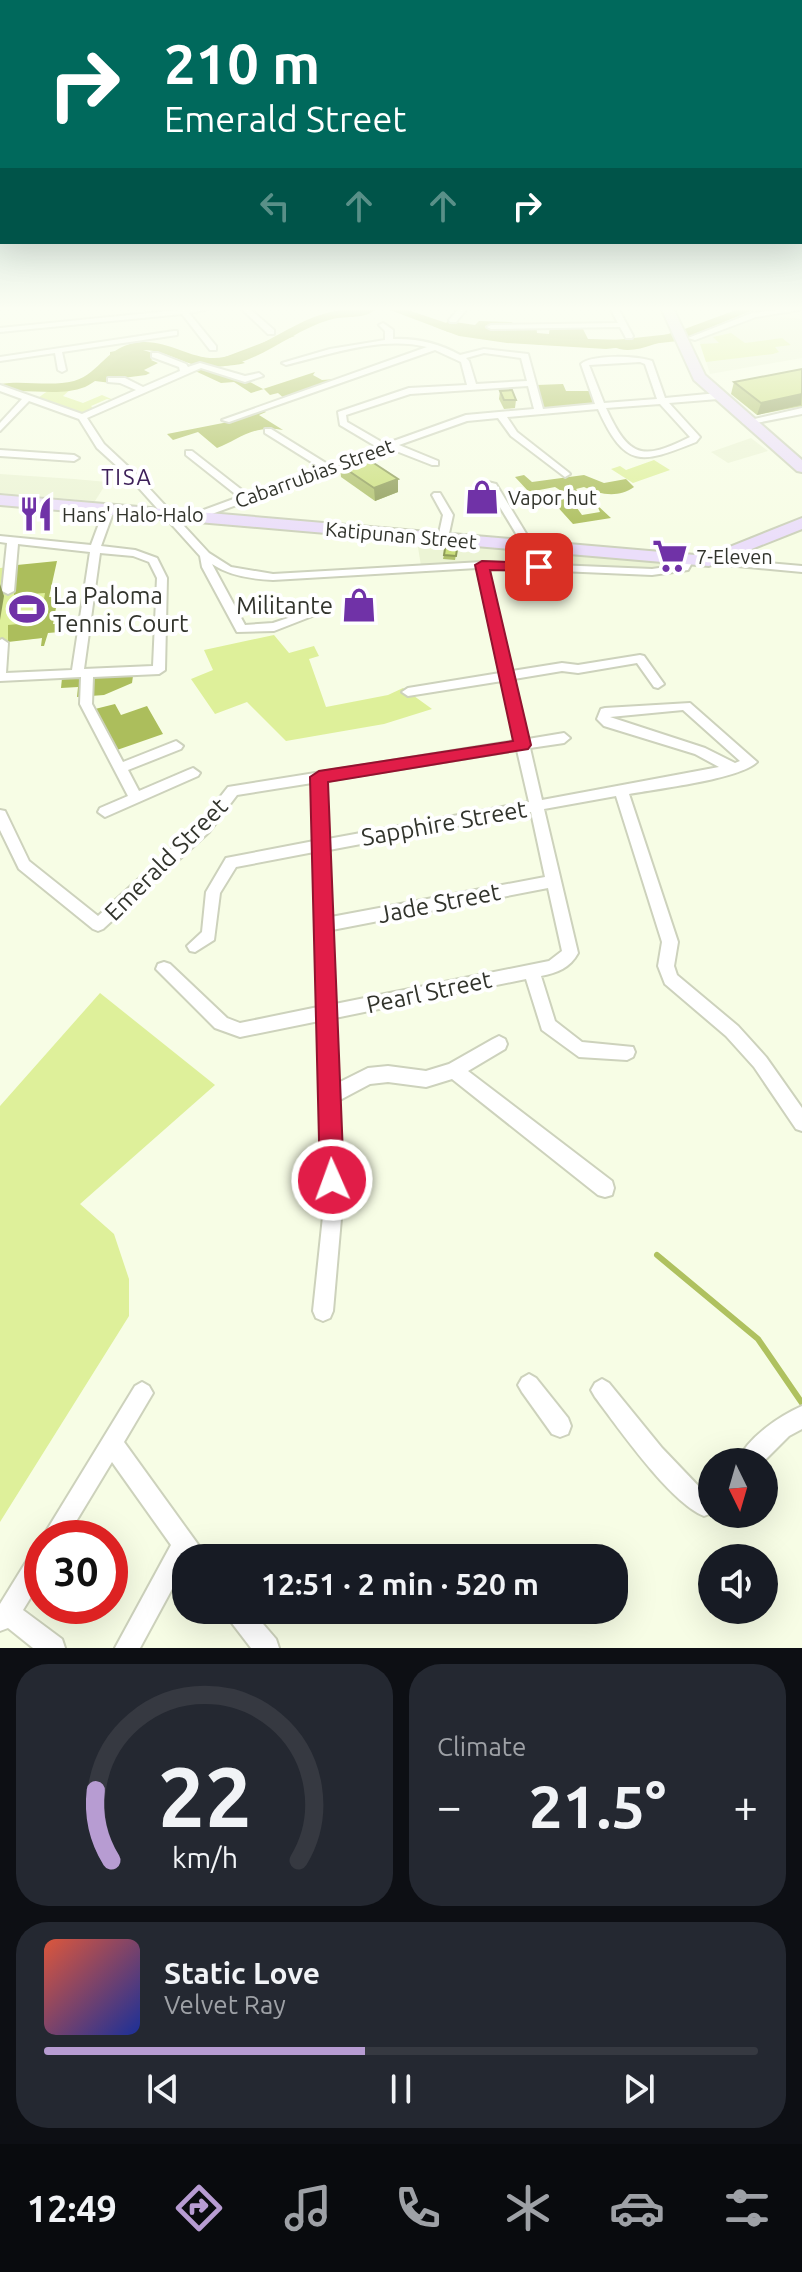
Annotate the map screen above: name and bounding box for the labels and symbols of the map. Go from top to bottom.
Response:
street label: Cabarrubias Street [232,434,397,512]
district label: TISA [101,464,153,489]
shop icon: Vapor hut [463,478,501,516]
place label: Vapor hut [508,486,597,509]
restaurant icon: Hans' Halo-Halo [17,495,55,533]
place label: Hans' Halo-Halo [62,503,204,526]
street label: Katipunan Street [324,517,478,553]
pin [505,533,573,601]
supermarket icon: 7-Eleven [651,537,689,575]
place label: 7-Eleven [696,545,773,568]
place label: La Paloma Tennis Court [53,582,189,637]
shop icon: Militante [340,586,378,624]
sports icon: La Paloma Tennis Court [8,590,46,628]
place label: Militante [236,592,333,619]
street label: Emerald Street [99,792,233,926]
street label: Sapphire Street [359,795,529,851]
street label: Jade Street [376,878,503,928]
street label: Pearl Street [364,965,495,1018]
position arrow [290,1138,374,1222]
north arrow [698,1448,778,1528]
speed limit sign: 30 [24,1520,128,1624]

